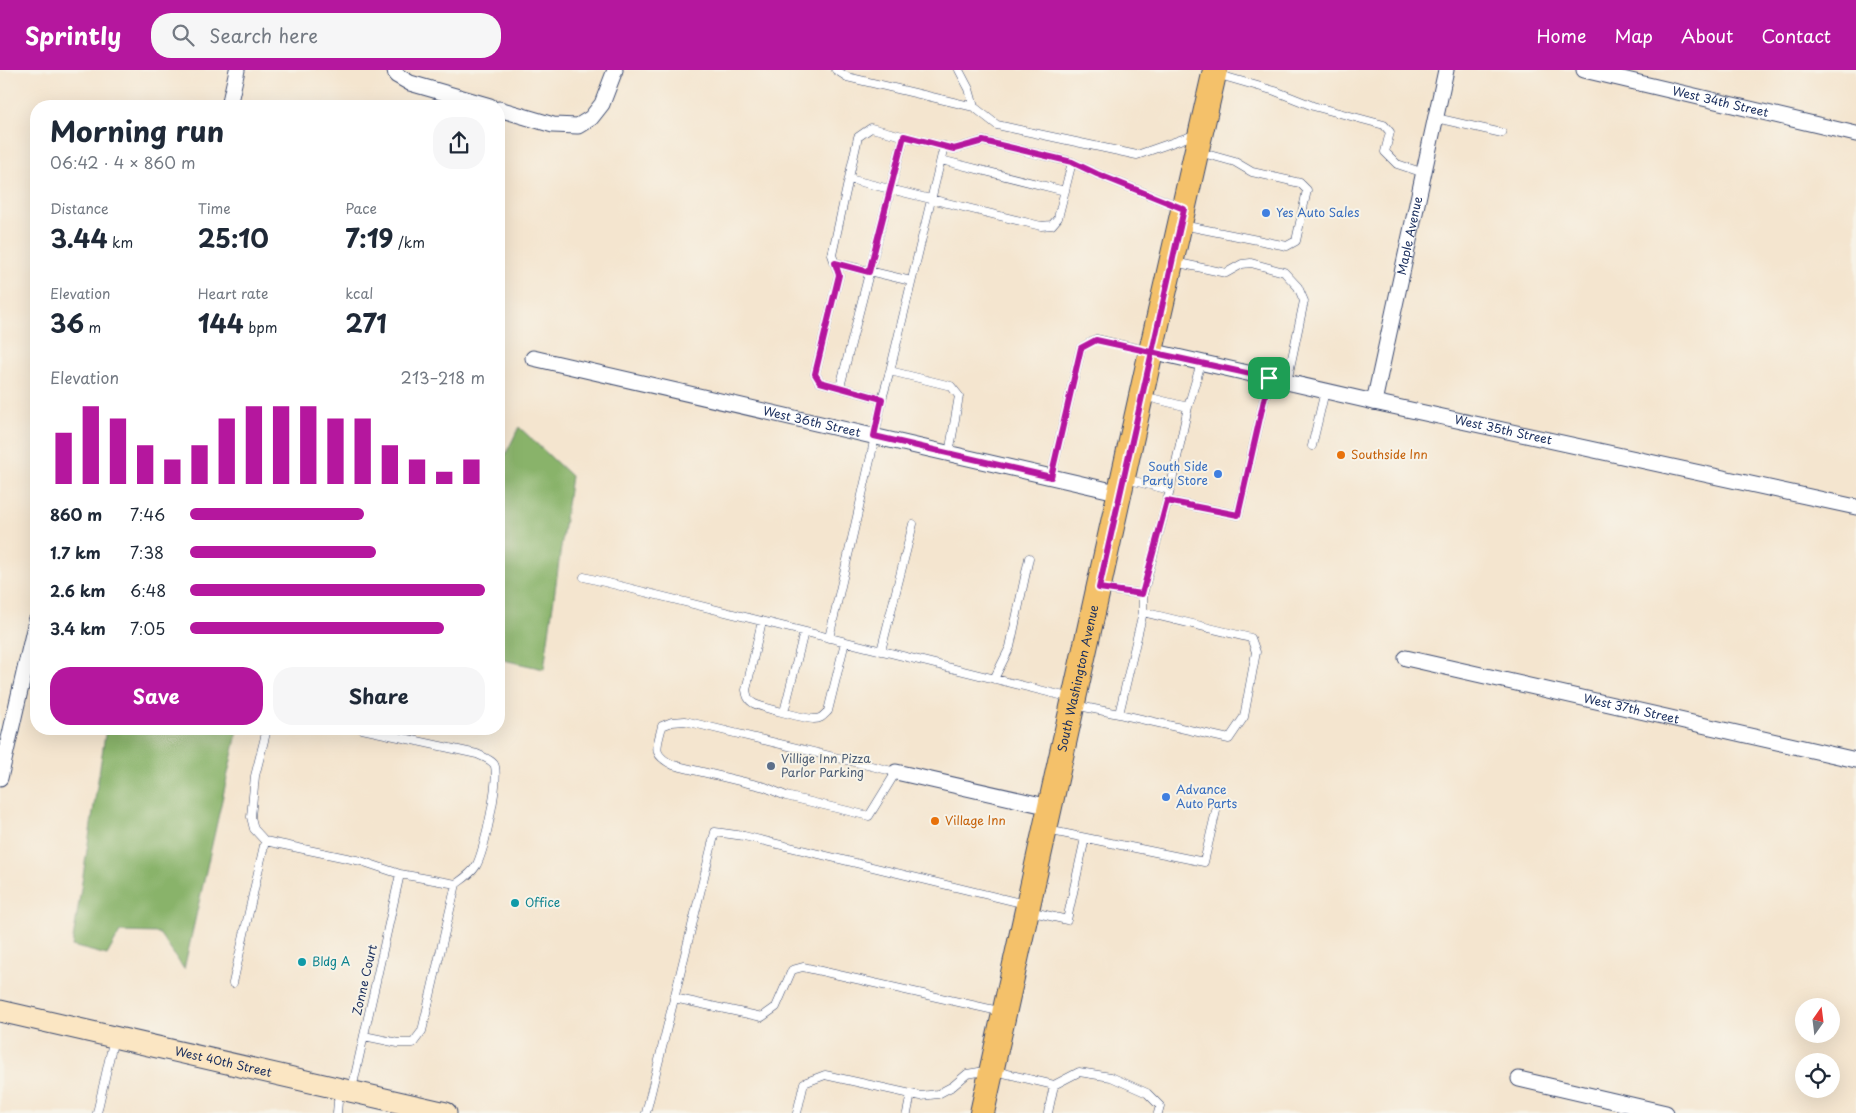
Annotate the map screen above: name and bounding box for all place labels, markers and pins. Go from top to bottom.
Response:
place label: Yes Auto Sales [1276,203,1360,221]
marker: Yes Auto Sales [1260,207,1272,219]
pin [1248,357,1290,399]
place label: Southside Inn [1351,445,1428,463]
marker: Southside Inn [1335,449,1347,461]
place label: South Side Party Store [1142,457,1208,489]
marker: South Side Party Store [1212,468,1224,480]
place label: Villige Inn Pizza Parlor Parking [781,749,871,781]
marker: Villige Inn Pizza Parlor Parking [765,760,777,772]
place label: Advance Auto Parts [1176,780,1237,812]
marker: Advance Auto Parts [1160,791,1172,803]
place label: Village Inn [945,811,1006,829]
marker: Village Inn [929,815,941,827]
place label: Office [525,893,560,911]
marker: Office [509,897,521,909]
place label: Bldg A [312,952,350,970]
marker: Bldg A [296,956,308,968]

